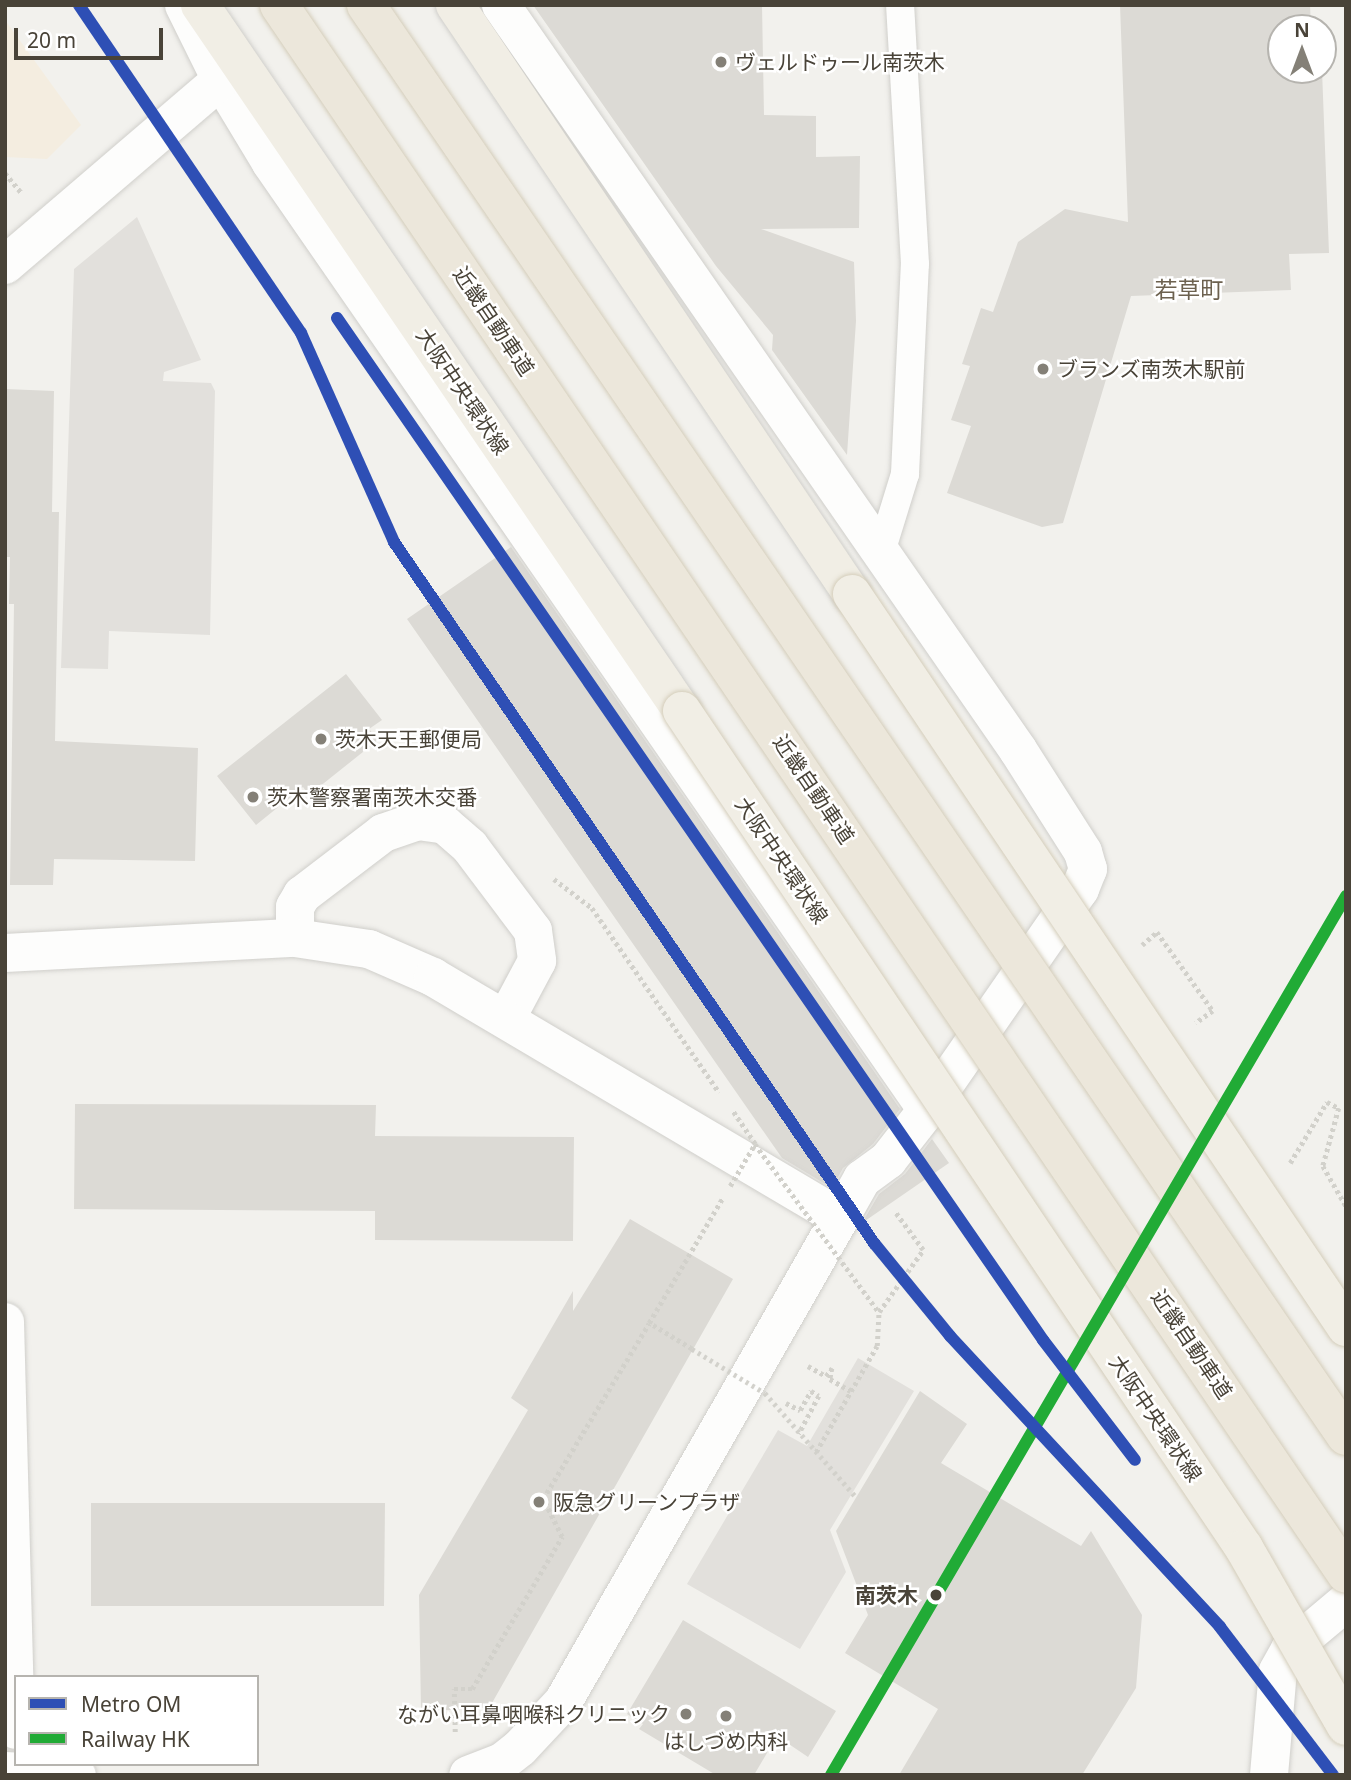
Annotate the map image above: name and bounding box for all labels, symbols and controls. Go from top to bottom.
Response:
scale bar [18,14,166,58]
north arrow [1267,14,1337,84]
text: N [1294,17,1310,43]
text: 20 m [27,26,76,54]
place label: ヴェルドゥール南茨木 [735,49,945,75]
marker: ヴェルドゥール南茨木 [713,54,729,70]
street label: 近畿自動車道 [448,262,540,380]
district label: 若草町 [1155,275,1223,303]
street label: 大阪中央環状線 [411,323,515,459]
place label: ブランズ南茨木駅前 [1057,356,1246,382]
marker: ブランズ南茨木駅前 [1035,361,1051,377]
place label: 茨木天王郵便局 [335,726,482,752]
street label: 近畿自動車道 [768,730,860,848]
marker: 茨木天王郵便局 [313,731,329,747]
place label: 茨木警察署南茨木交番 [267,784,477,810]
marker: 茨木警察署南茨木交番 [245,789,261,805]
street label: 大阪中央環状線 [730,792,834,928]
street label: 近畿自動車道 [1146,1285,1238,1403]
street label: 大阪中央環状線 [1104,1350,1208,1486]
place label: 阪急グリーンプラザ [553,1489,742,1515]
marker: 阪急グリーンプラザ [531,1494,547,1510]
place label: 南茨木 [855,1582,918,1608]
marker: 南茨木 [924,1583,948,1607]
legend [14,1675,259,1766]
text: Metro OM [81,1690,181,1718]
place label: ながい耳鼻咽喉科クリニック [397,1701,670,1727]
marker: ながい耳鼻咽喉科クリニック [676,1704,696,1724]
marker: はしづめ内科 [716,1706,736,1726]
text: Railway HK [81,1725,190,1753]
place label: はしづめ内科 [663,1728,789,1754]

